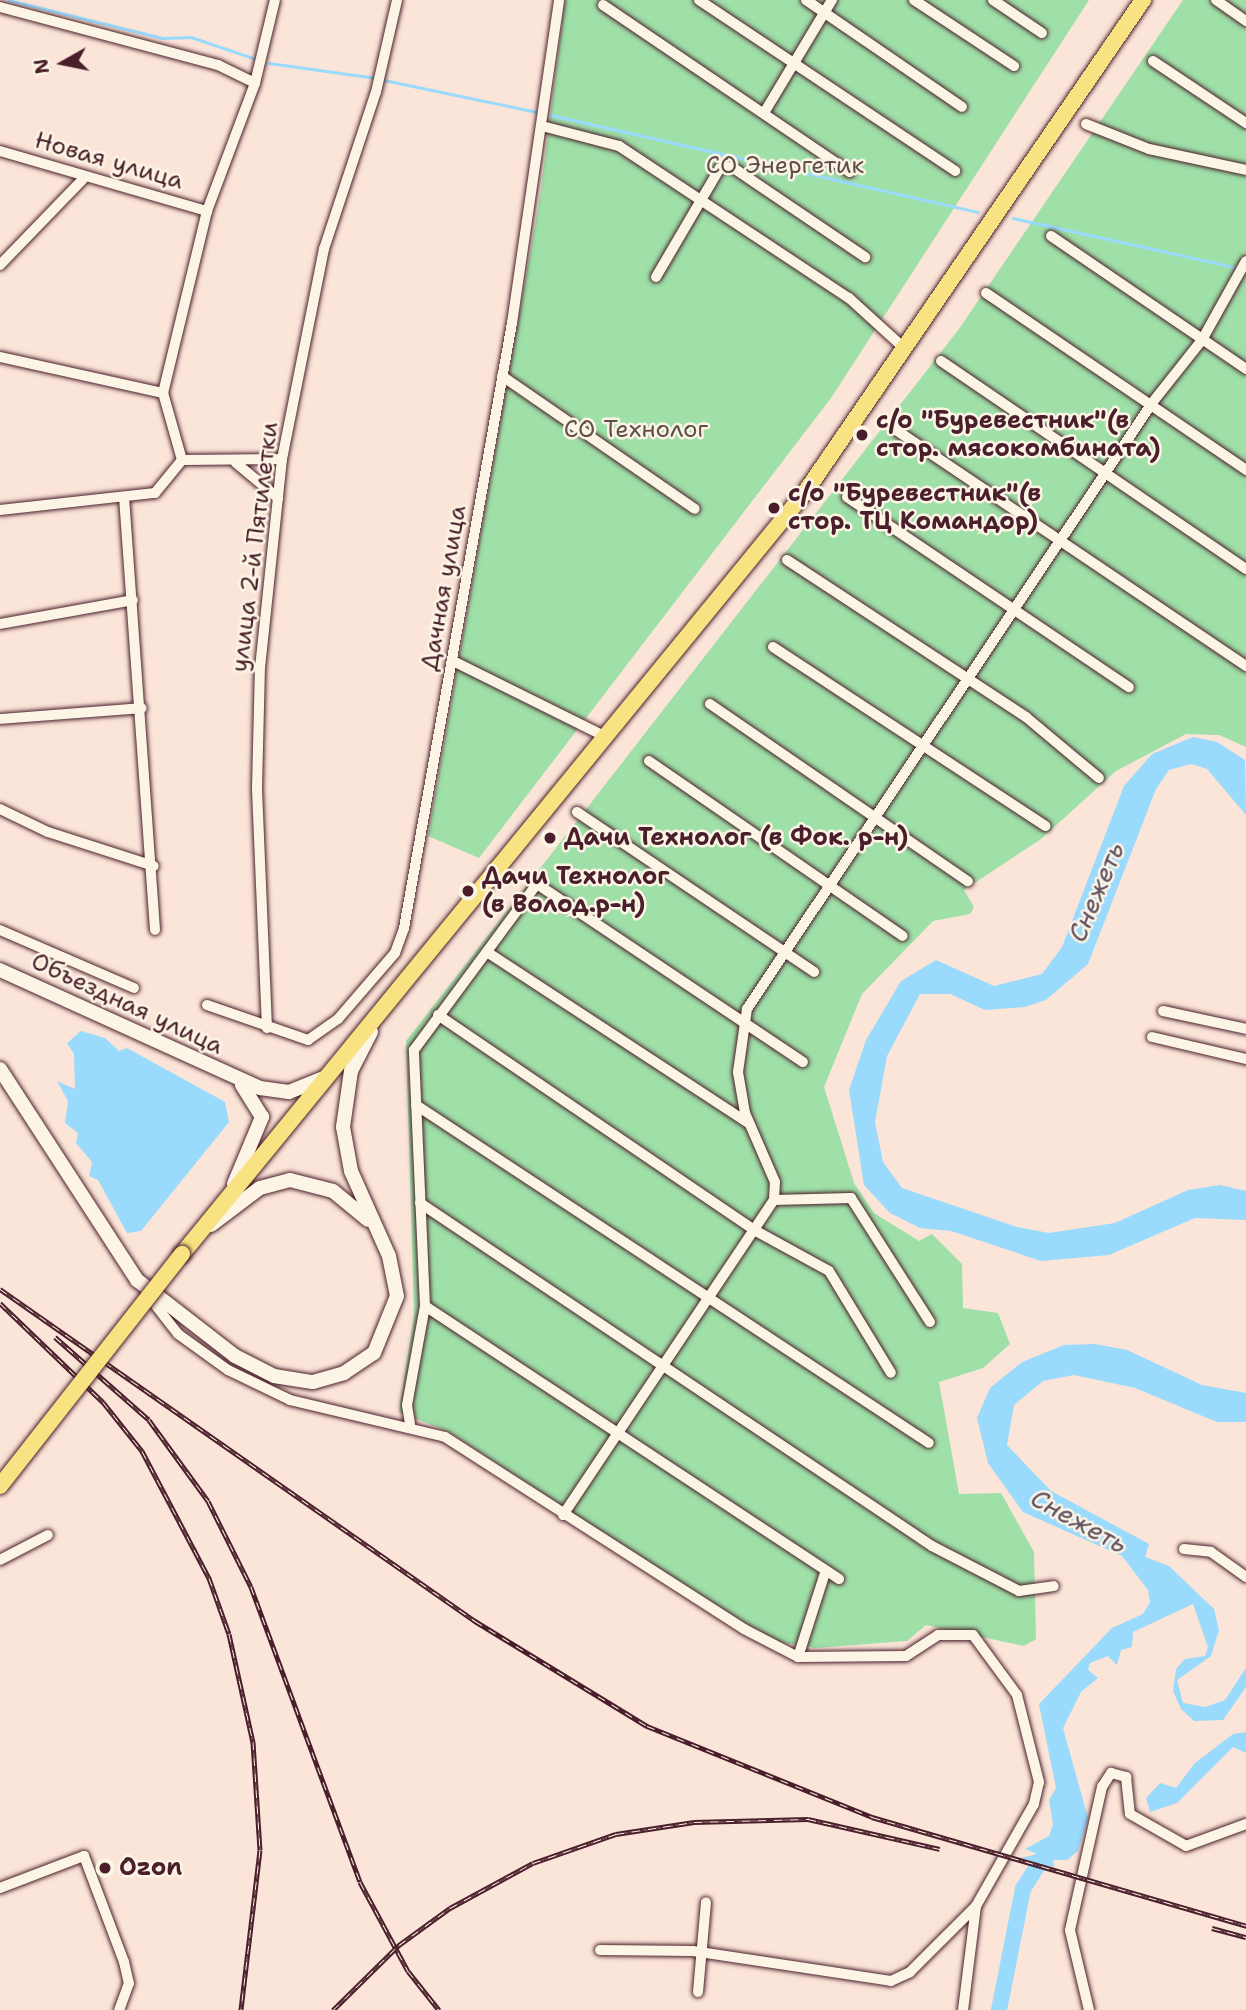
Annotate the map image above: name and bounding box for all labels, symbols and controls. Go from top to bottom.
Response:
north arrow [28,28,98,98]
text: N [28,57,55,76]
street label: Новая улица [31,126,187,196]
park label: СО Энергетик [706,152,864,180]
place label: с/о "Буревестник"(в стор. мясокомбината) [876,407,1161,463]
park label: СО Технолог [564,416,708,444]
street label: улица 2-й Пятилетки [225,420,285,674]
marker: с/о "Буревестник"(в стор. мясокомбината) [854,427,870,443]
place label: с/о "Буревестник"(в стор. ТЦ Командор) [788,480,1041,536]
marker: с/о "Буревестник"(в стор. ТЦ Командор) [766,500,782,516]
street label: Дачная улица [415,503,473,673]
place label: Дачи Технолог (в Фок. р-н) [564,824,908,852]
marker: Дачи Технолог (в Фок. р-н) [542,830,558,846]
water label: Снежеть [1061,837,1131,947]
place label: Дачи Технолог (в Волод.р-н) [482,863,670,919]
marker: Дачи Технолог (в Волод.р-н) [460,883,476,899]
street label: Объездная улица [26,947,228,1061]
water label: Снежеть [1025,1482,1133,1560]
place label: Ozon [119,1854,182,1882]
marker: Ozon [97,1860,113,1876]

